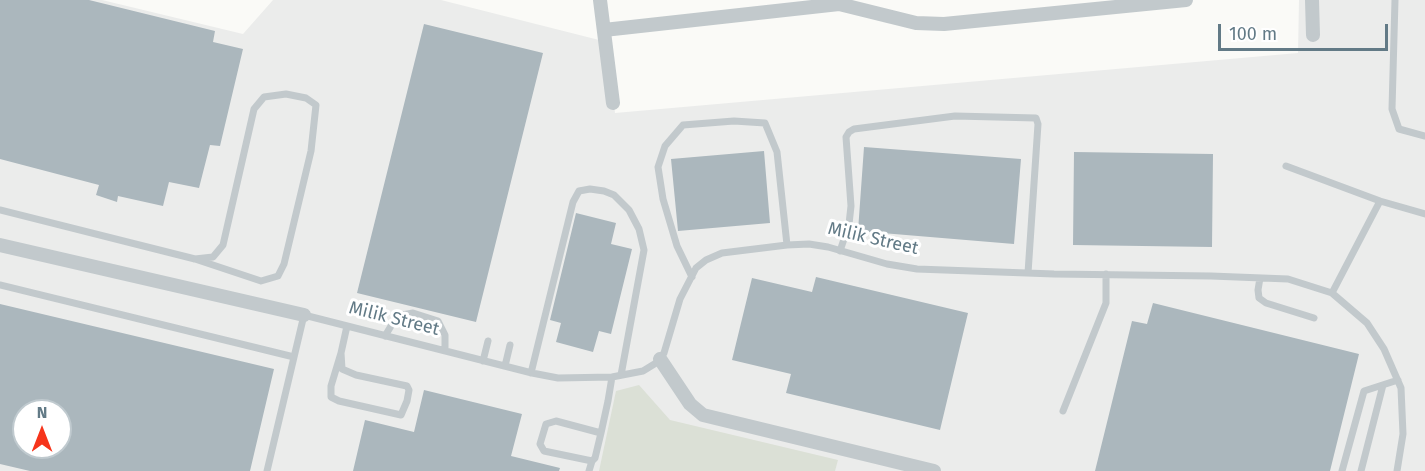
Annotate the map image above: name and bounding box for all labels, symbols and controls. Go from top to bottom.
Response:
scale bar [1221,12,1390,50]
text: 100 m [1229,23,1277,45]
street label: Milik Street [826,218,920,260]
street label: Milik Street [347,297,441,341]
north arrow [12,399,72,459]
text: N [37,403,47,422]

